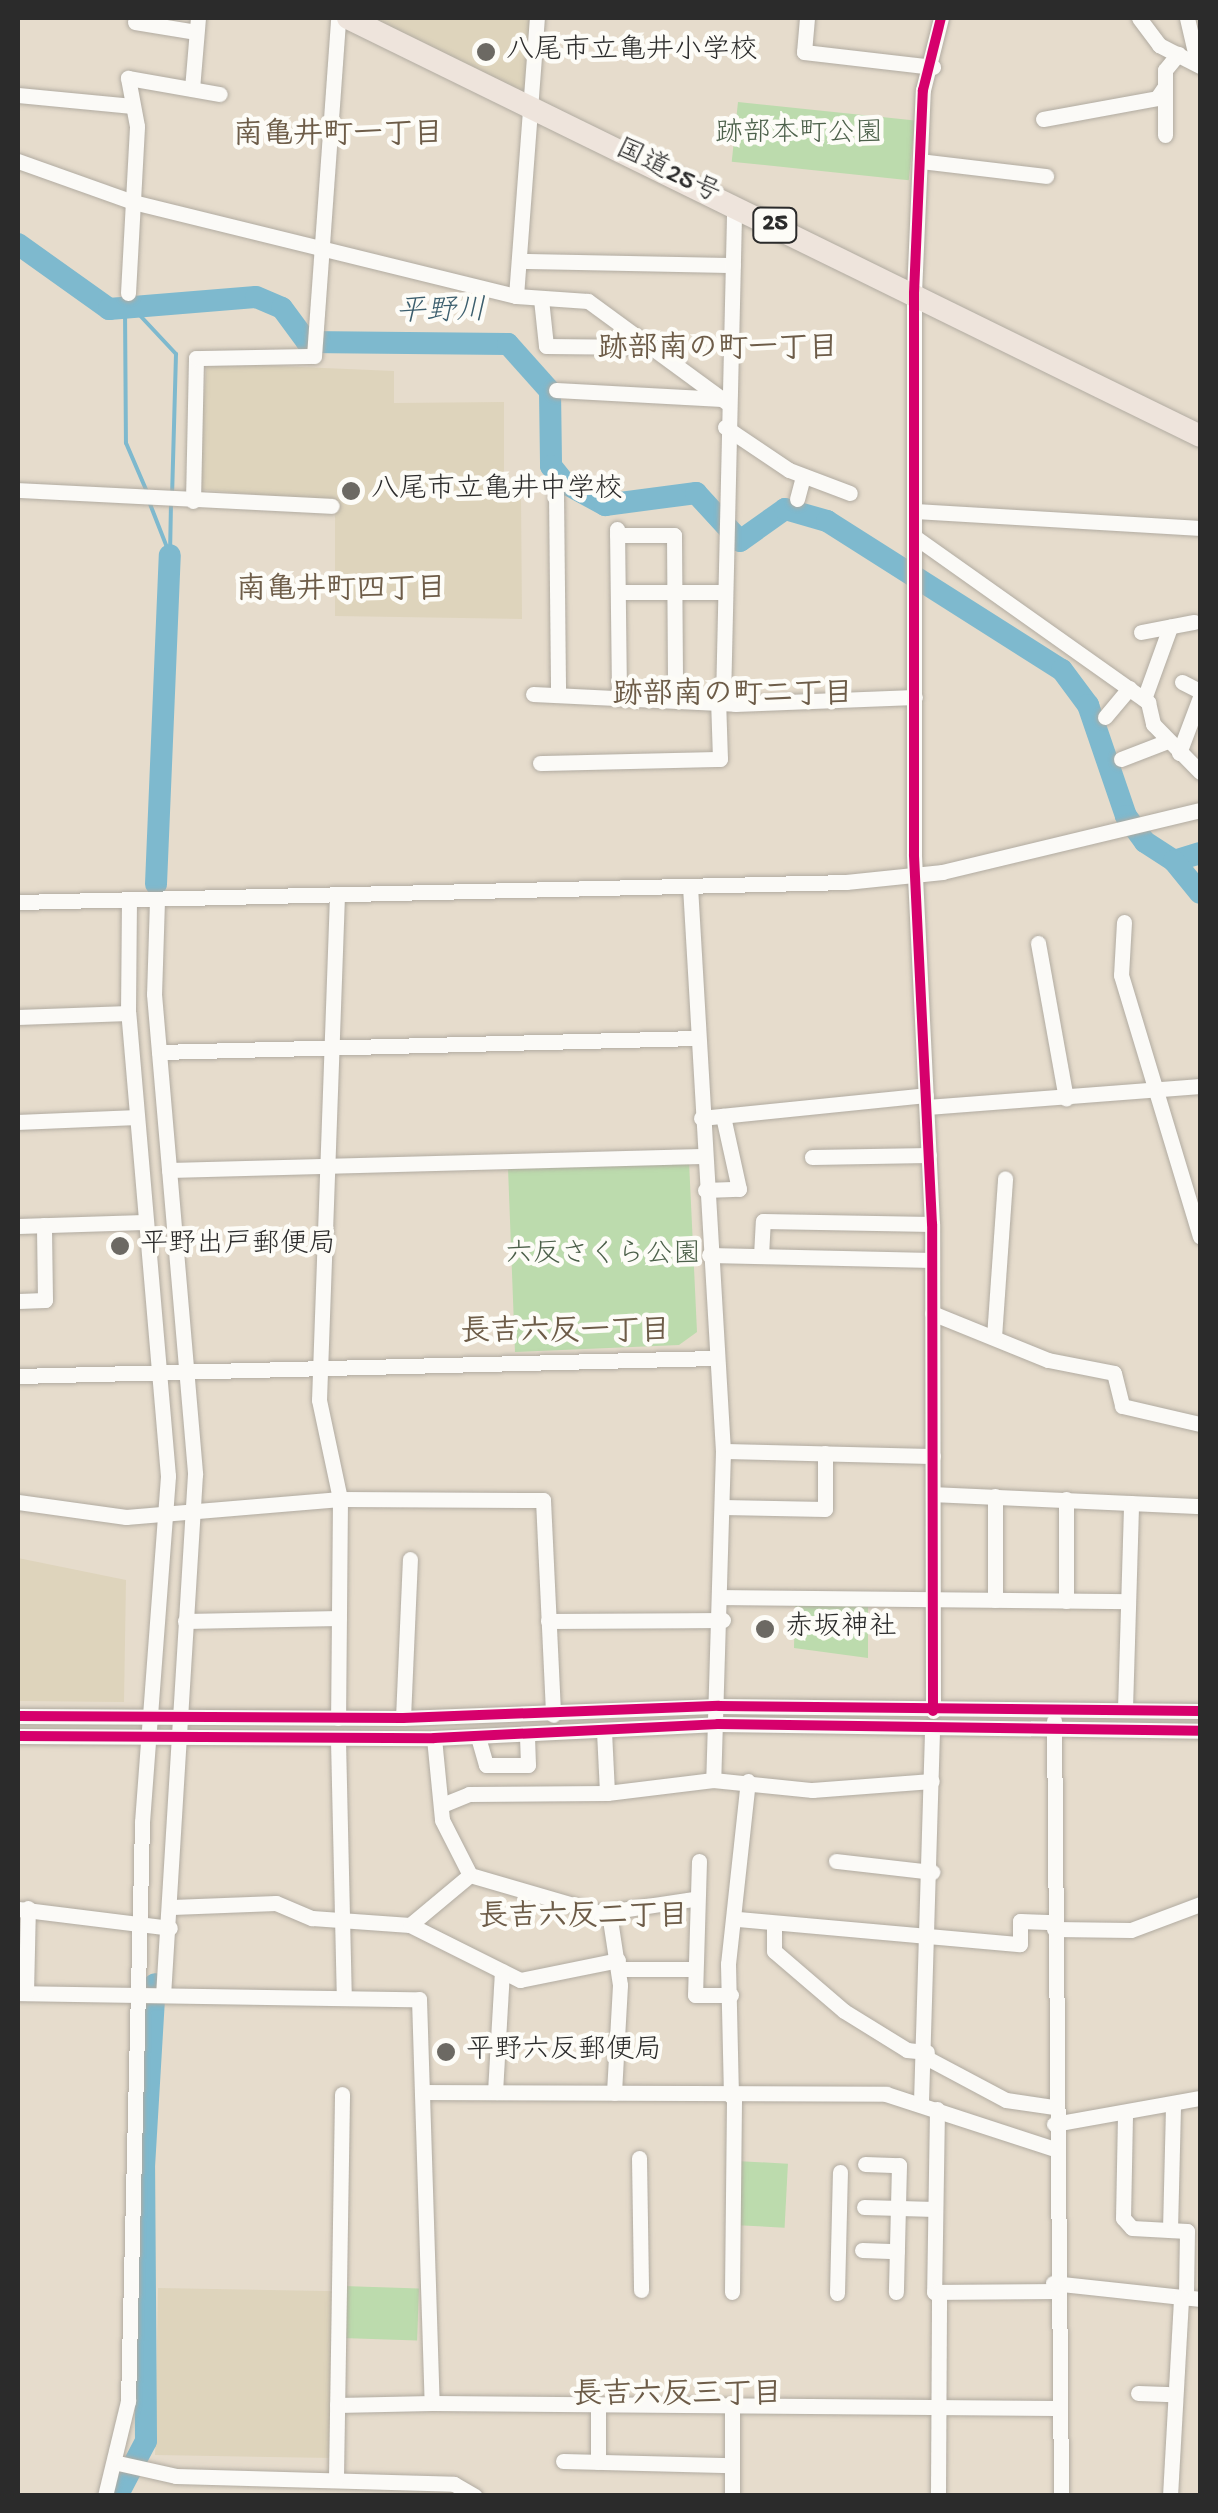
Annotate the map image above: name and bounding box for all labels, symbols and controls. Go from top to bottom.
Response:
place label: 八尾市立亀井小学校 [506,35,758,69]
marker: 八尾市立亀井小学校 [475,41,497,63]
park label: 跡部本町公園 [715,118,883,152]
district label: 南亀井町一丁目 [233,119,443,155]
street label: 国道25号 [609,133,725,213]
road number: 25 [750,205,800,245]
water label: 平野川 [396,295,486,333]
district label: 跡部南の町一丁目 [598,333,838,369]
place label: 八尾市立亀井中学校 [371,474,623,508]
marker: 八尾市立亀井中学校 [340,480,362,502]
district label: 南亀井町四丁目 [236,574,446,610]
district label: 跡部南の町二丁目 [613,679,853,715]
place label: 平野出戸郵便局 [140,1229,336,1263]
marker: 平野出戸郵便局 [109,1235,131,1257]
park label: 六反さくら公園 [505,1239,701,1273]
district label: 長吉六反一丁目 [460,1316,670,1352]
place label: 赤坂神社 [785,1612,897,1646]
marker: 赤坂神社 [754,1618,776,1640]
district label: 長吉六反二丁目 [478,1901,688,1937]
place label: 平野六反郵便局 [466,2035,662,2069]
marker: 平野六反郵便局 [435,2041,457,2063]
district label: 長吉六反三丁目 [572,2379,782,2415]

